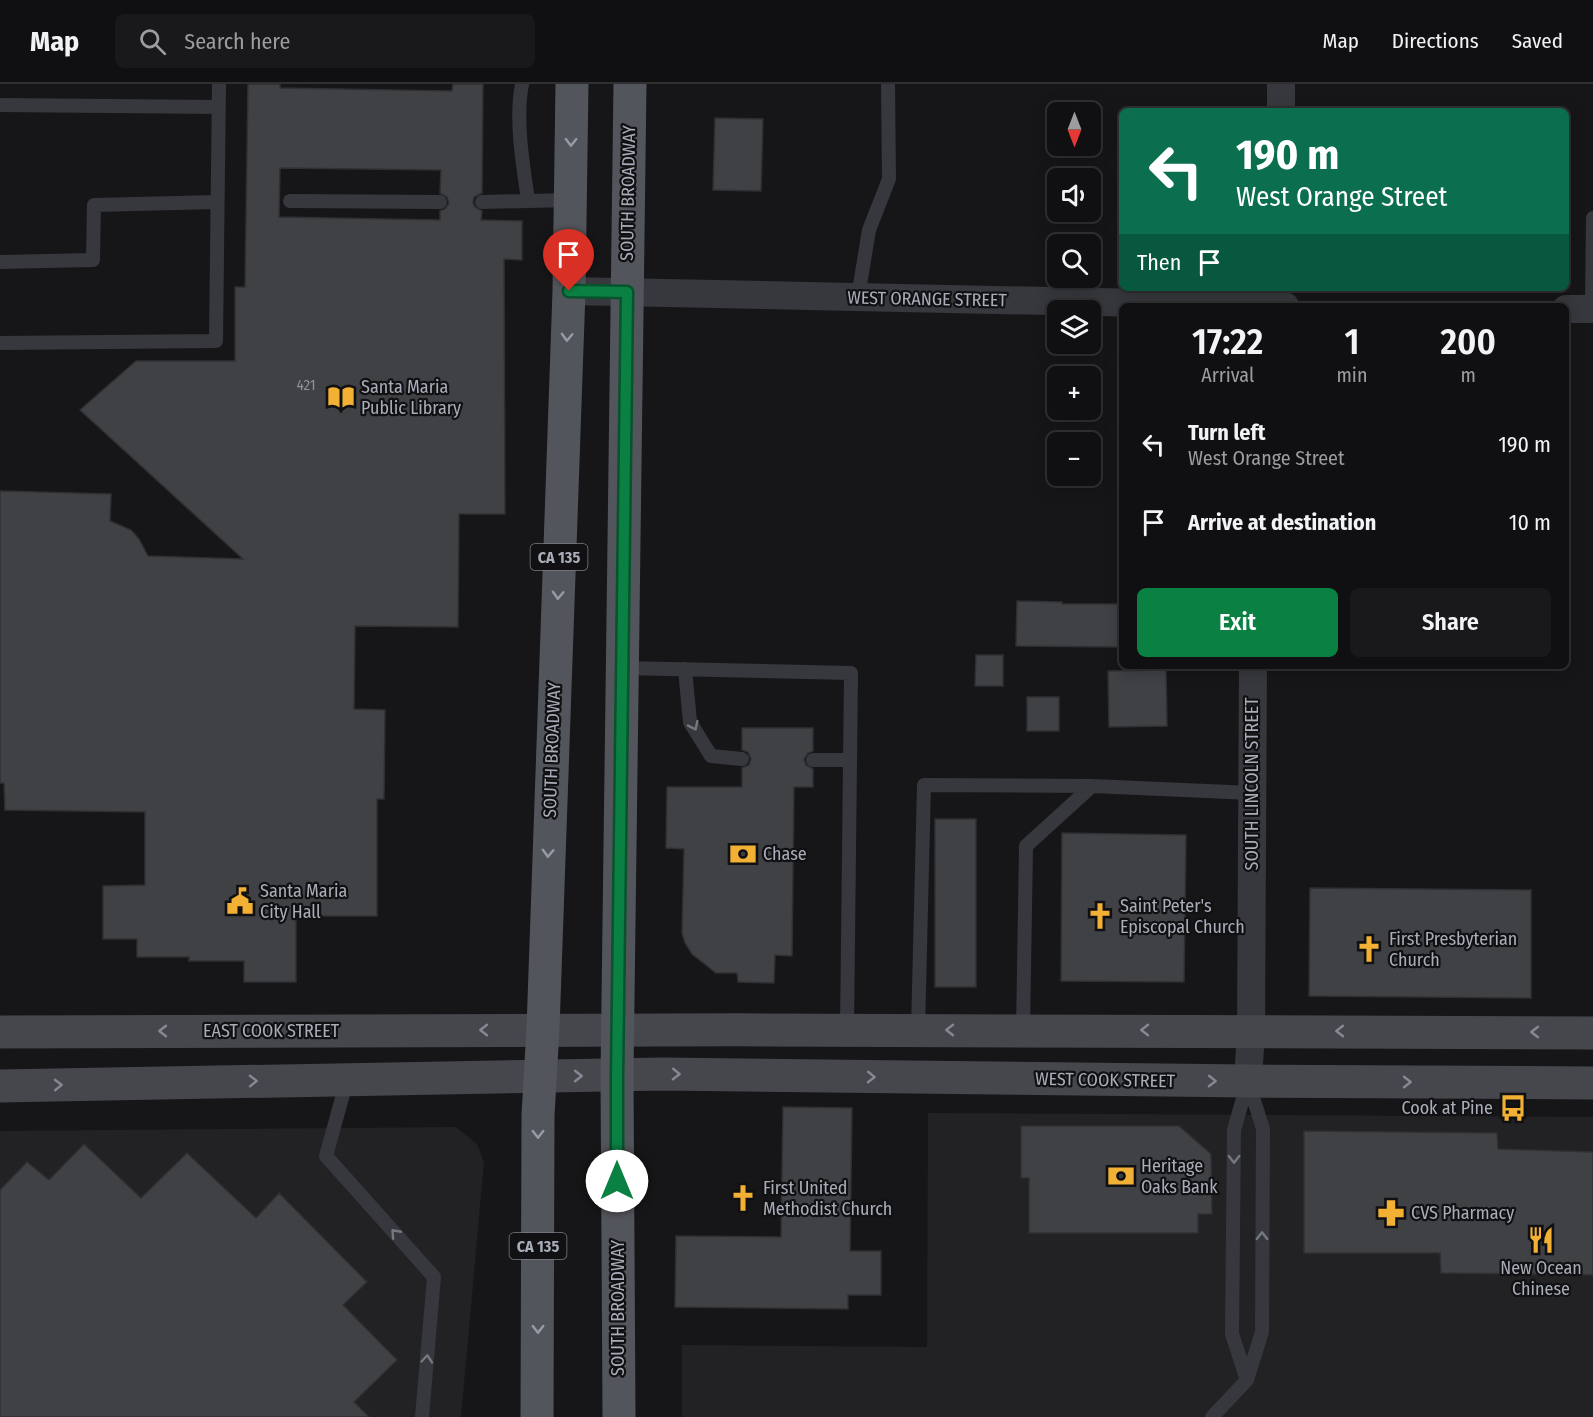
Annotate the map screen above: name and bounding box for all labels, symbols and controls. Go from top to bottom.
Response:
search box [115,14,535,68]
text: Map [30,25,79,58]
icon: search [136,25,169,58]
text: Search here [184,28,290,55]
text: Map [1322,28,1359,54]
text: Directions [1392,28,1479,54]
text: Saved [1512,28,1563,54]
north arrow [1047,102,1101,156]
map controls [1047,102,1101,486]
street label: SOUTH BROADWAY [616,125,640,261]
text: 190 m [1236,130,1339,180]
icon: left [1137,132,1215,210]
one-way arrow [565,138,577,147]
button: sound [1047,168,1101,222]
text: West Orange Street [1236,181,1447,213]
pin [543,229,594,291]
button: search [1047,234,1101,288]
icon: arrive [552,238,585,271]
icon: arrive [1193,246,1226,279]
text: Then [1137,249,1181,276]
street label: WEST ORANGE STREET [847,287,1007,311]
button: layers [1047,300,1101,354]
text: 17:22 [1192,320,1263,364]
text: 1 [1344,320,1359,364]
text: 200 [1441,320,1496,364]
one-way arrow [561,333,573,342]
text: Arrival [1201,363,1254,387]
text: min [1336,363,1367,387]
text: m [1461,363,1476,387]
button: + [1047,366,1101,420]
house number: 421 [296,376,316,394]
place label: Santa Maria Public Library [361,376,461,419]
library icon: Santa Maria Public Library [326,382,356,412]
text: Turn left [1188,419,1266,446]
icon: left [1137,428,1170,461]
text: 190 m [1498,431,1551,458]
button: − [1047,432,1101,486]
text: West Orange Street [1188,446,1345,470]
icon: arrive [1137,506,1170,539]
text: Arrive at destination [1188,509,1376,536]
text: 10 m [1509,509,1551,536]
road number: CA 135 [530,544,588,570]
button: Exit [1137,588,1338,657]
button: Share [1350,588,1551,657]
one-way arrow [551,591,564,600]
street label: SOUTH BROADWAY [539,682,565,818]
street label: SOUTH LINCOLN STREET [1241,697,1263,871]
one-way arrow [686,720,698,731]
bank icon: Chase [728,839,758,869]
place label: Chase [763,843,807,865]
one-way arrow [542,849,555,858]
place label: Santa Maria City Hall [260,880,347,923]
public building icon: Santa Maria City Hall [225,886,255,916]
place label: Saint Peter's Episcopal Church [1120,895,1245,938]
church icon: Saint Peter's Episcopal Church [1085,901,1115,931]
place label: First Presbyterian Church [1389,928,1517,971]
church icon: First Presbyterian Church [1354,934,1384,964]
street label: EAST COOK STREET [203,1020,340,1042]
one-way arrow [480,1024,489,1036]
one-way arrow [945,1024,954,1036]
one-way arrow [1140,1024,1149,1036]
one-way arrow [159,1025,168,1037]
one-way arrow [1335,1025,1344,1037]
one-way arrow [1530,1026,1539,1039]
one-way arrow [671,1068,680,1080]
street label: WEST COOK STREET [1035,1068,1176,1092]
one-way arrow [574,1070,583,1082]
one-way arrow [866,1071,875,1083]
one-way arrow [249,1075,258,1087]
one-way arrow [1208,1075,1217,1087]
one-way arrow [1403,1076,1412,1088]
one-way arrow [54,1079,63,1091]
bus stop icon: Cook at Pine [1498,1093,1528,1123]
place label: Cook at Pine [1401,1097,1493,1119]
one-way arrow [532,1130,544,1139]
position arrow [585,1149,649,1213]
one-way arrow [1228,1154,1240,1163]
place label: Heritage Oaks Bank [1141,1155,1218,1198]
bank icon: Heritage Oaks Bank [1106,1161,1136,1191]
place label: First United Methodist Church [763,1177,892,1220]
church icon: First United Methodist Church [728,1183,758,1213]
pharmacy icon: CVS Pharmacy [1376,1198,1406,1228]
place label: CVS Pharmacy [1411,1202,1514,1224]
restaurant icon: New Ocean Chinese [1526,1225,1556,1255]
one-way arrow [391,1229,402,1240]
one-way arrow [1256,1231,1269,1240]
road number: CA 135 [510,1233,566,1259]
street label: SOUTH BROADWAY [607,1240,629,1376]
place label: New Ocean Chinese [1500,1257,1582,1300]
one-way arrow [532,1325,544,1334]
one-way arrow [420,1354,433,1363]

